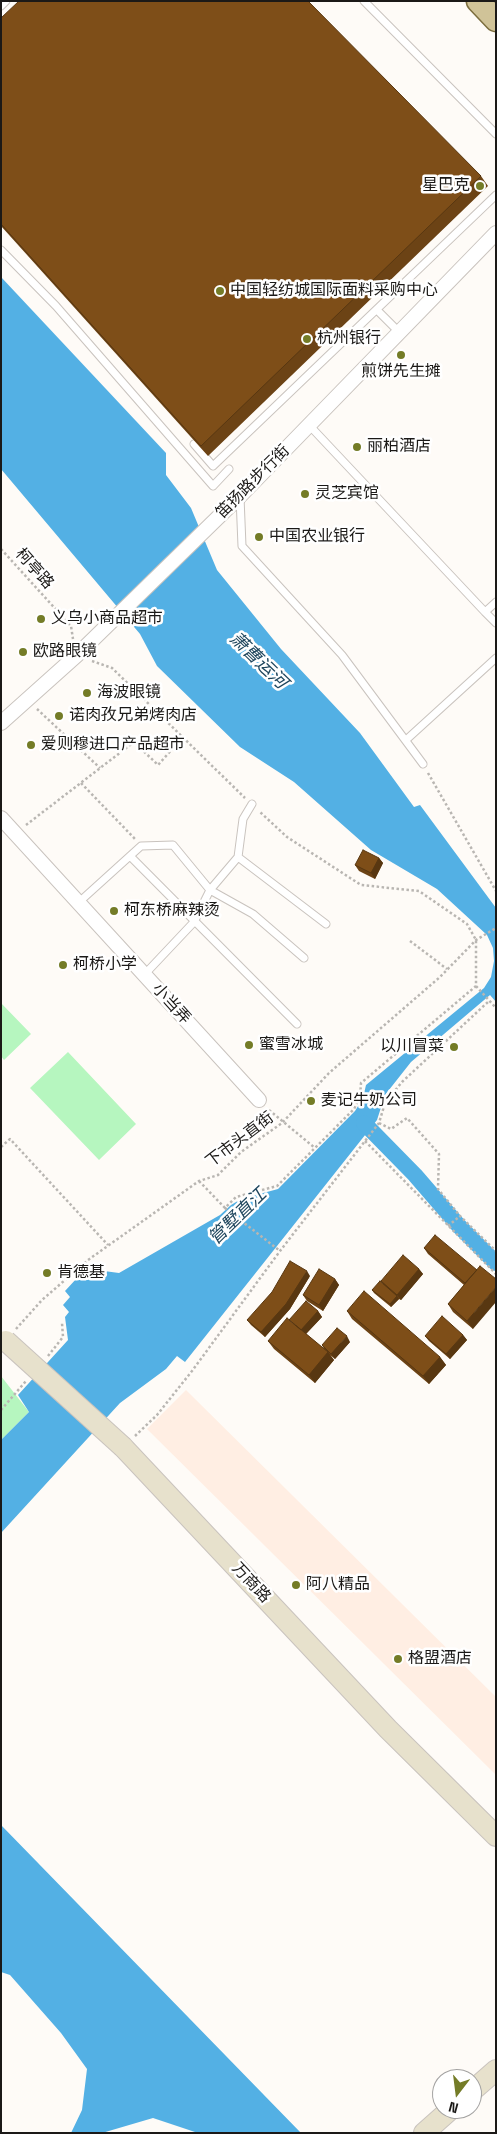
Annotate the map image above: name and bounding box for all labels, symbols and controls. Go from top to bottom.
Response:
place label: 星巴克 [422,176,470,196]
marker: 星巴克 [474,180,486,192]
place label: 中国轻纺城国际面料采购中心 [230,281,438,301]
marker: 中国轻纺城国际面料采购中心 [214,285,226,297]
place label: 杭州银行 [317,329,381,349]
marker: 杭州银行 [301,333,313,345]
marker: 煎饼先生摊 [395,349,407,361]
place label: 煎饼先生摊 [361,362,441,382]
place label: 丽柏酒店 [367,437,431,457]
street label: 笛扬路步行街 [212,441,294,523]
marker: 丽柏酒店 [351,441,363,453]
place label: 灵芝宾馆 [315,484,379,504]
marker: 灵芝宾馆 [299,488,311,500]
place label: 中国农业银行 [269,527,365,547]
marker: 中国农业银行 [253,531,265,543]
street label: 柯亭路 [11,545,57,593]
place label: 义乌小商品超市 [51,609,163,629]
marker: 义乌小商品超市 [35,613,47,625]
water label: 萧曹运河 [225,628,291,694]
place label: 欧路眼镜 [33,642,97,662]
marker: 欧路眼镜 [17,646,29,658]
place label: 海波眼镜 [97,683,161,703]
marker: 海波眼镜 [81,687,93,699]
place label: 诺肉孜兄弟烤肉店 [69,706,197,726]
marker: 诺肉孜兄弟烤肉店 [53,710,65,722]
place label: 爱则穆进口产品超市 [41,735,185,755]
marker: 爱则穆进口产品超市 [25,739,37,751]
place label: 柯东桥麻辣烫 [124,901,220,921]
marker: 柯东桥麻辣烫 [108,905,120,917]
place label: 柯桥小学 [73,955,137,975]
marker: 柯桥小学 [57,959,69,971]
street label: 小当弄 [148,980,194,1028]
place label: 蜜雪冰城 [259,1035,323,1055]
place label: 以川冒菜 [380,1037,444,1057]
marker: 蜜雪冰城 [243,1039,255,1051]
marker: 以川冒菜 [448,1041,460,1053]
place label: 麦记牛奶公司 [321,1091,417,1111]
marker: 麦记牛奶公司 [305,1095,317,1107]
street label: 下市头直街 [202,1108,278,1172]
water label: 管墅直江 [205,1184,271,1250]
place label: 肯德基 [57,1263,105,1283]
marker: 肯德基 [41,1267,53,1279]
street label: 万商路 [228,1559,274,1607]
place label: 阿八精品 [306,1575,370,1595]
marker: 阿八精品 [290,1579,302,1591]
place label: 格盟酒店 [408,1649,472,1669]
marker: 格盟酒店 [392,1653,404,1665]
north arrow [432,2069,482,2119]
text: N [447,2098,460,2117]

